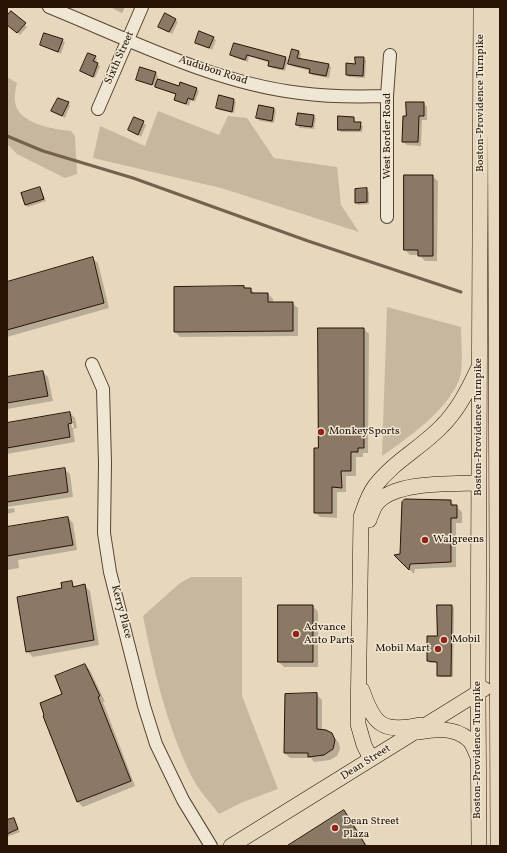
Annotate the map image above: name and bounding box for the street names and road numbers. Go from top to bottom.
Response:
street label: Sixth Street [102,29,138,87]
street label: Boston-Providence Turnpike [474,34,488,172]
street label: Audubon Road [177,54,249,88]
street label: West Border Road [381,93,395,179]
street label: Boston-Providence Turnpike [472,358,486,496]
street label: Kerry Place [108,584,134,640]
street label: Boston-Providence Turnpike [471,681,485,819]
street label: Dean Street [339,742,393,784]

